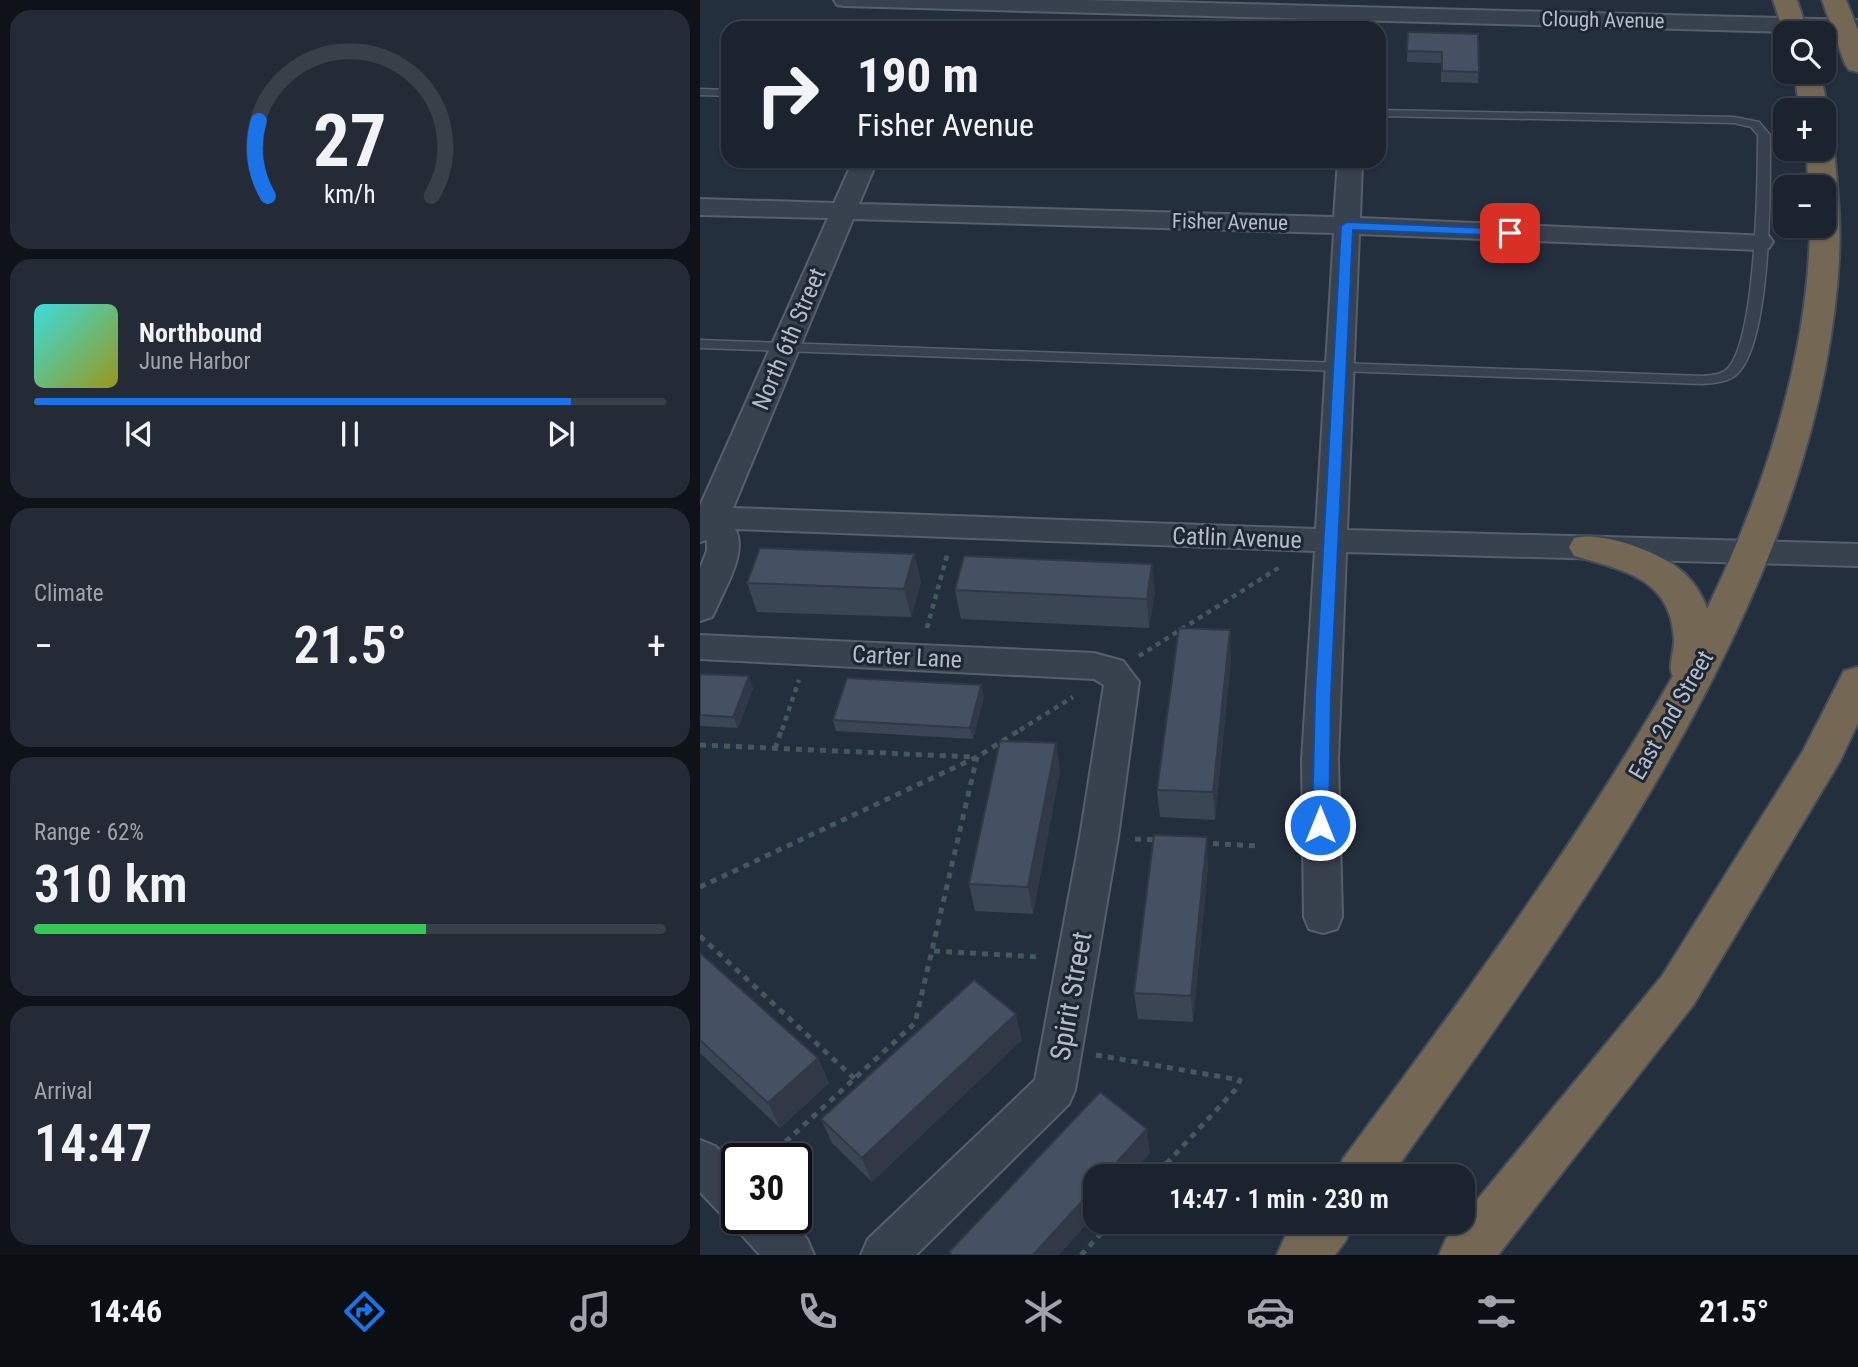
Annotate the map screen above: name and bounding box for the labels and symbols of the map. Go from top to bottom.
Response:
street label: Clough Avenue [1541,7,1665,33]
pin [1480,203,1540,263]
street label: Fisher Avenue [1172,209,1288,235]
street label: North 6th Street [747,264,831,414]
street label: Catlin Avenue [1172,522,1302,554]
street label: Carter Lane [851,640,963,674]
street label: East 2nd Street [1623,646,1719,784]
position arrow [1283,788,1357,862]
street label: Spirit Street [1043,929,1099,1063]
speed limit sign: 30 [721,1143,812,1234]

